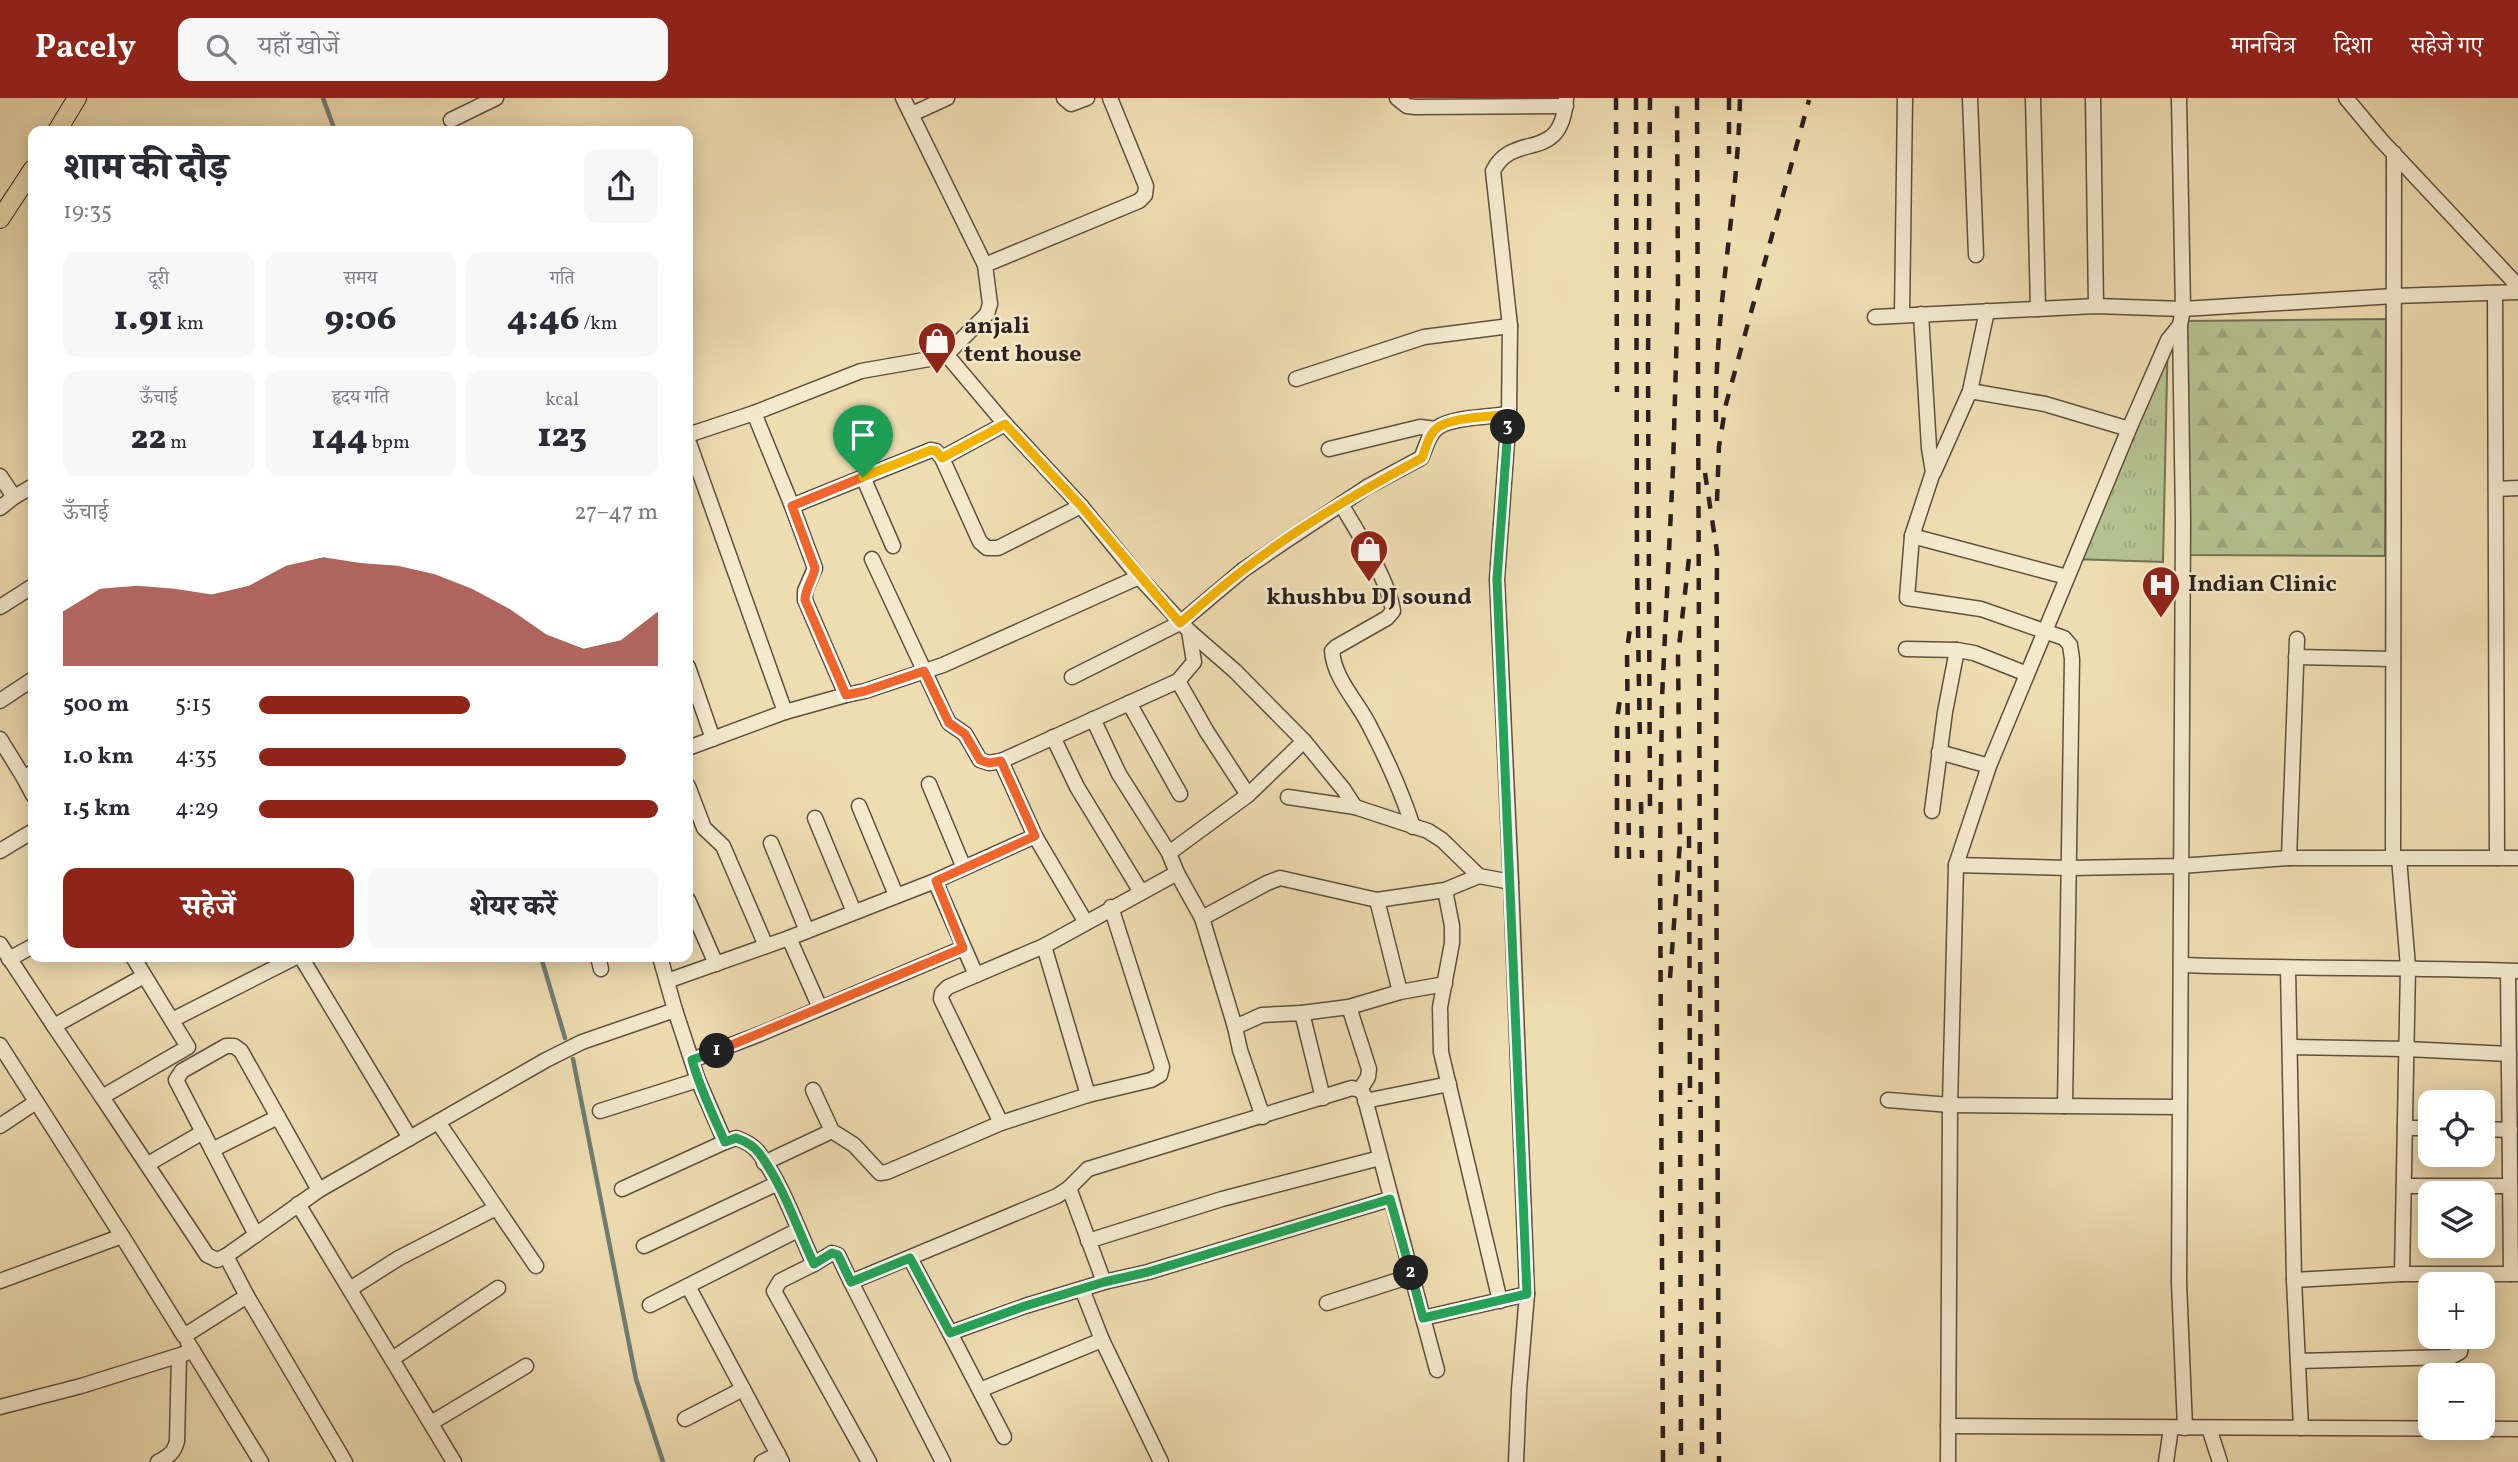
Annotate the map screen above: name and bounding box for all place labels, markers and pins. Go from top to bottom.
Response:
place label: anjali tent house [964,310,1082,372]
shop icon: anjali tent house [916,320,958,375]
pin [833,405,893,477]
pin: 3 [1490,410,1526,444]
shop icon: khushbu DJ sound [1348,528,1390,583]
hospital icon: Indian Clinic [2140,564,2182,619]
place label: Indian Clinic [2188,568,2337,602]
place label: khushbu DJ sound [1266,581,1472,615]
pin: 1 [700,1034,734,1068]
pin: 2 [1394,1256,1428,1290]

